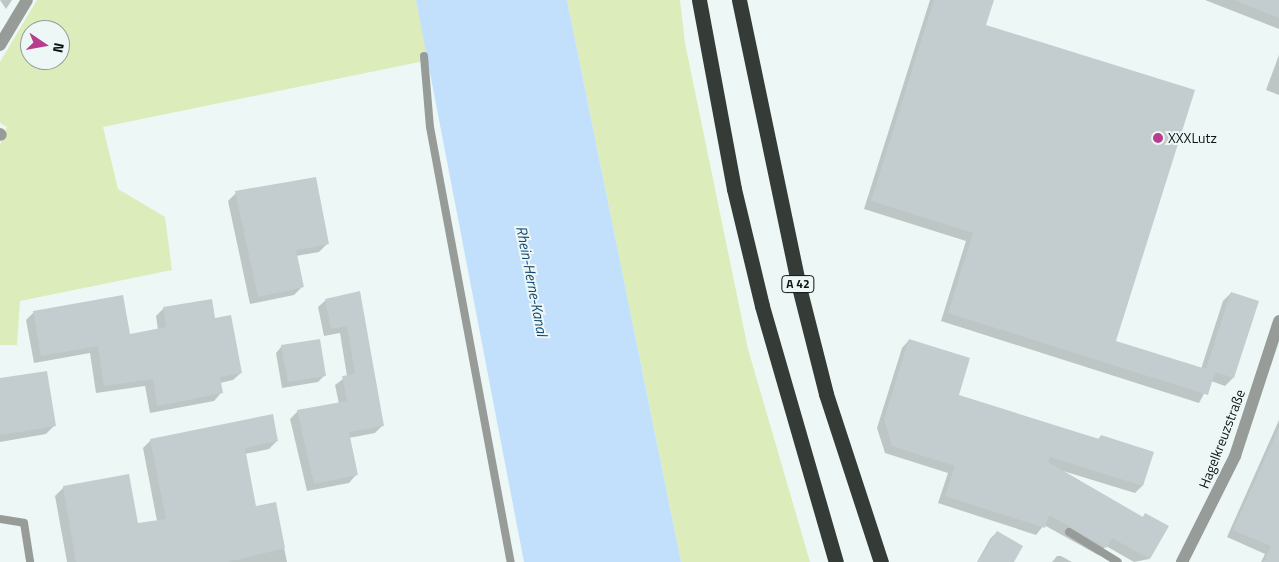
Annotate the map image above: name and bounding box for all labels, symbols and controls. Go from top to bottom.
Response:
north arrow [20,20,70,70]
text: N [48,41,70,55]
place label: XXXLutz [1168,130,1217,146]
marker: XXXLutz [1152,132,1164,144]
water label: Rhein-Herne-Kanal [512,224,552,338]
road number: A 42 [780,274,816,294]
street label: Hagelkreuzstraße [1195,387,1249,491]

